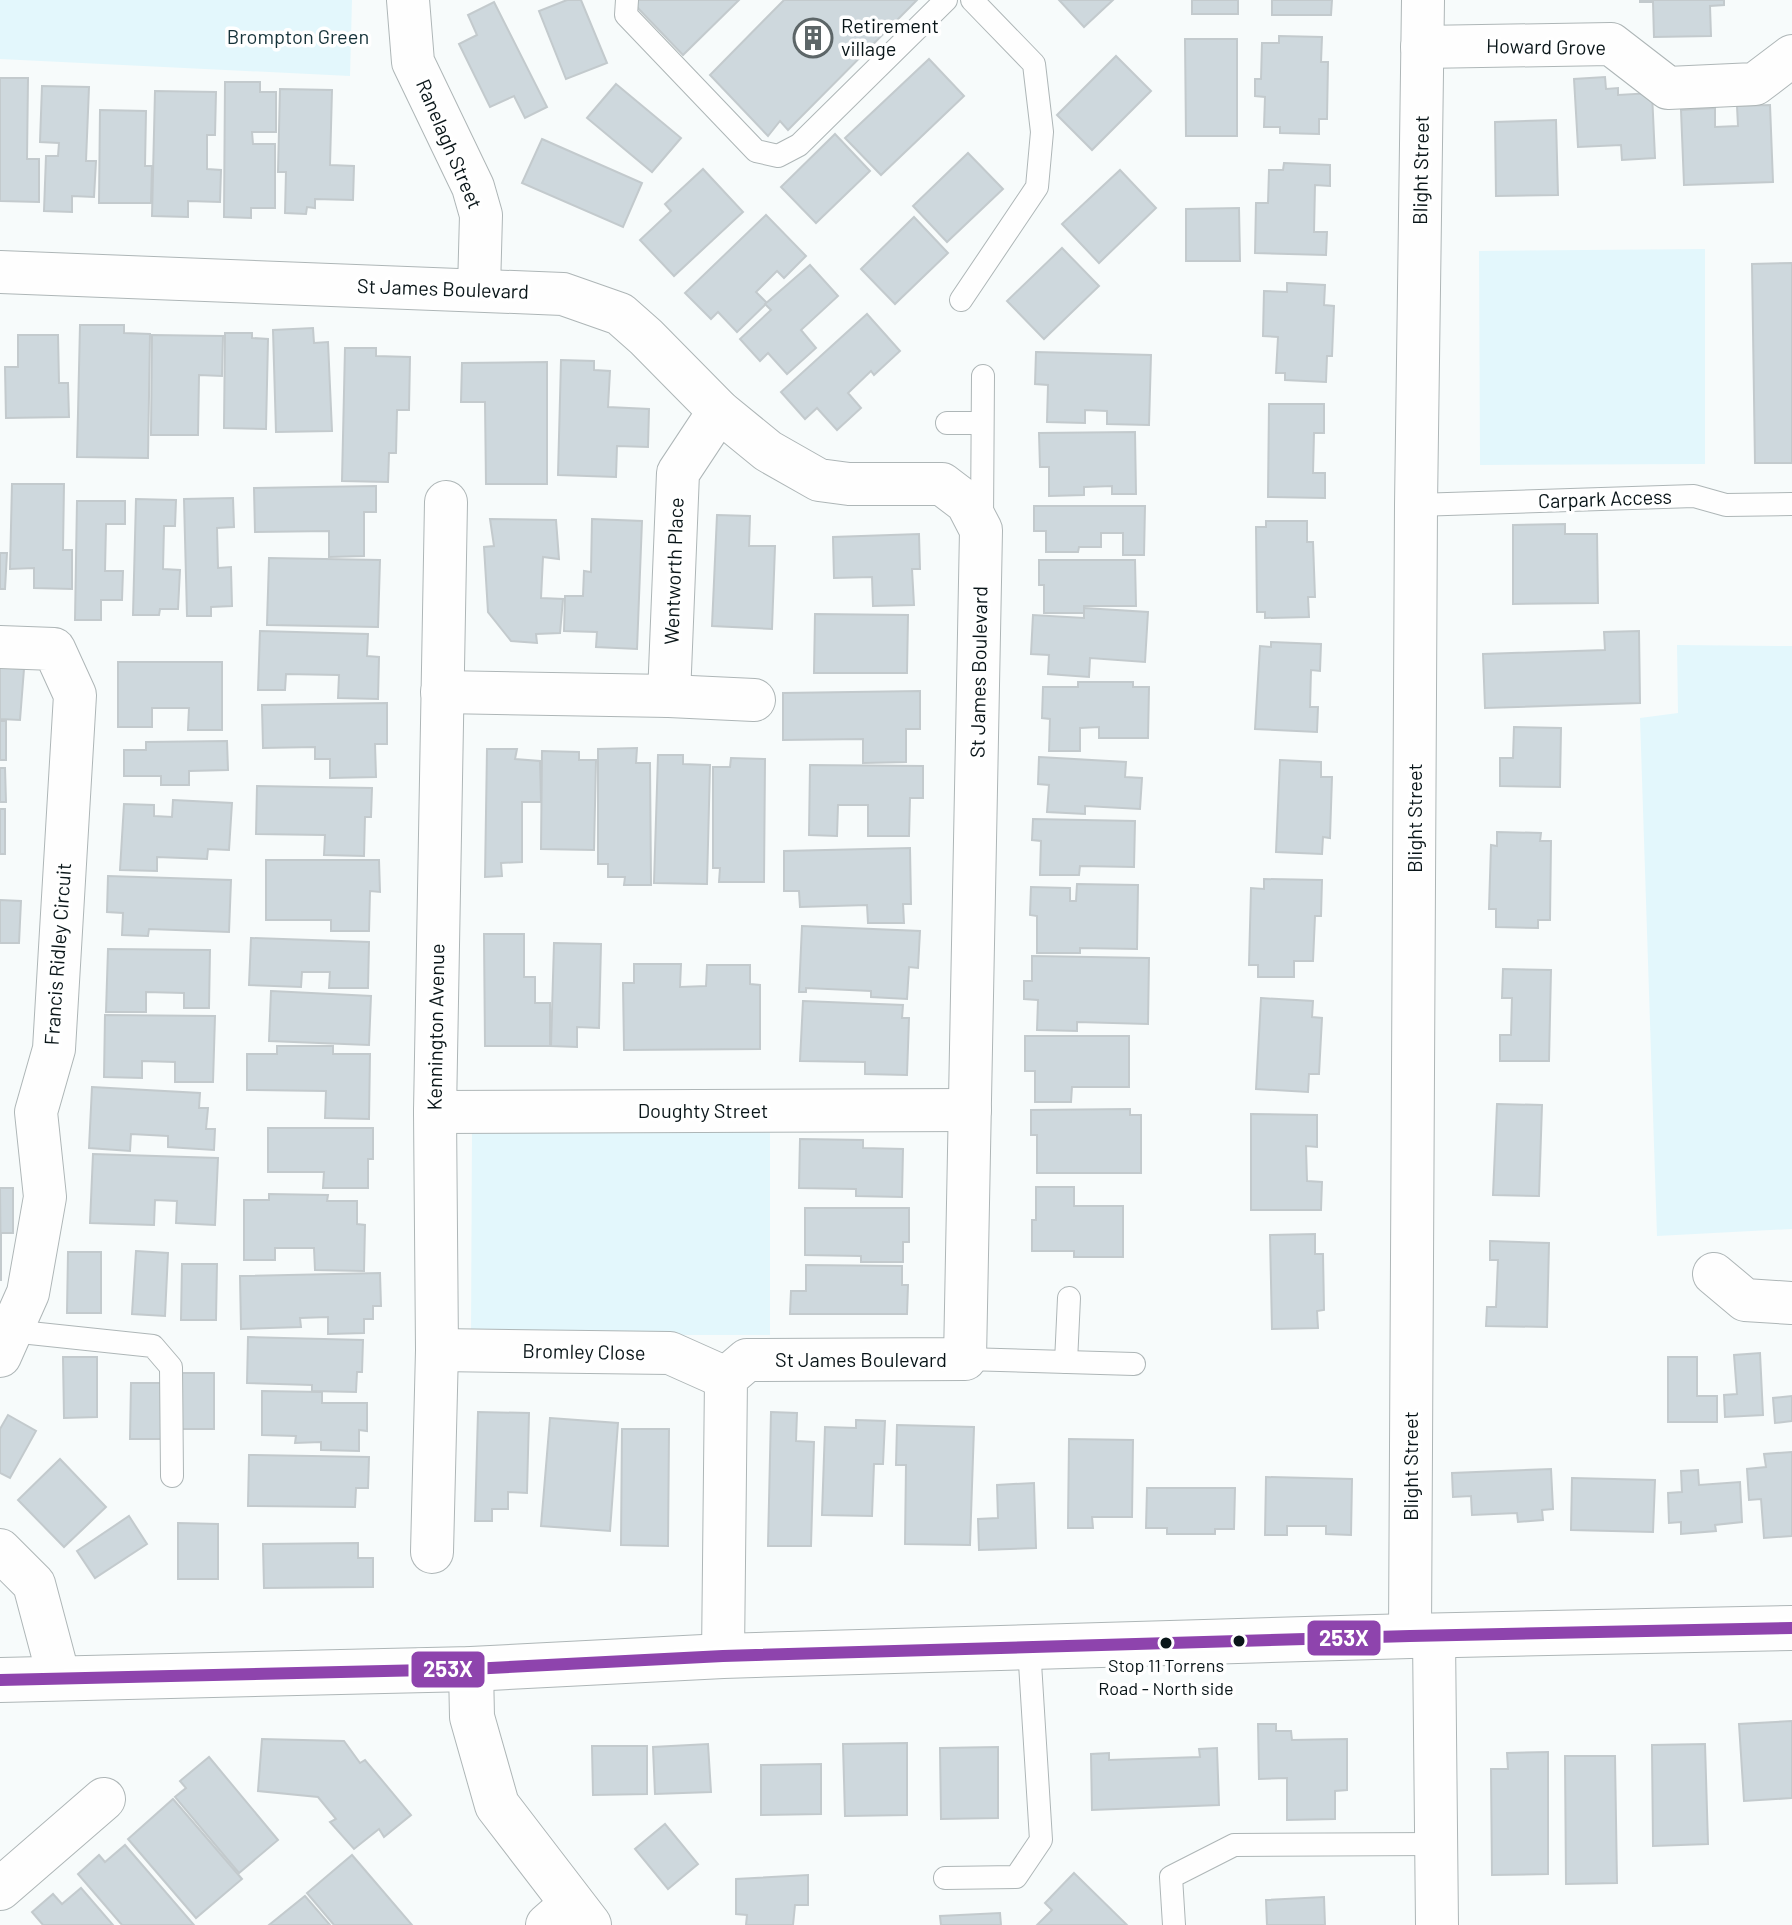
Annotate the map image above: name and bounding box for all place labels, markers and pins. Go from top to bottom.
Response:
place label: Retirement village [841,13,939,60]
building icon: Retirement village [792,17,834,59]
unlabelled marker [1231,1633,1247,1649]
marker: Stop 11 Torrens Road - North side [1158,1635,1174,1651]
place label: Stop 11 Torrens Road - North side [1098,1654,1234,1699]

